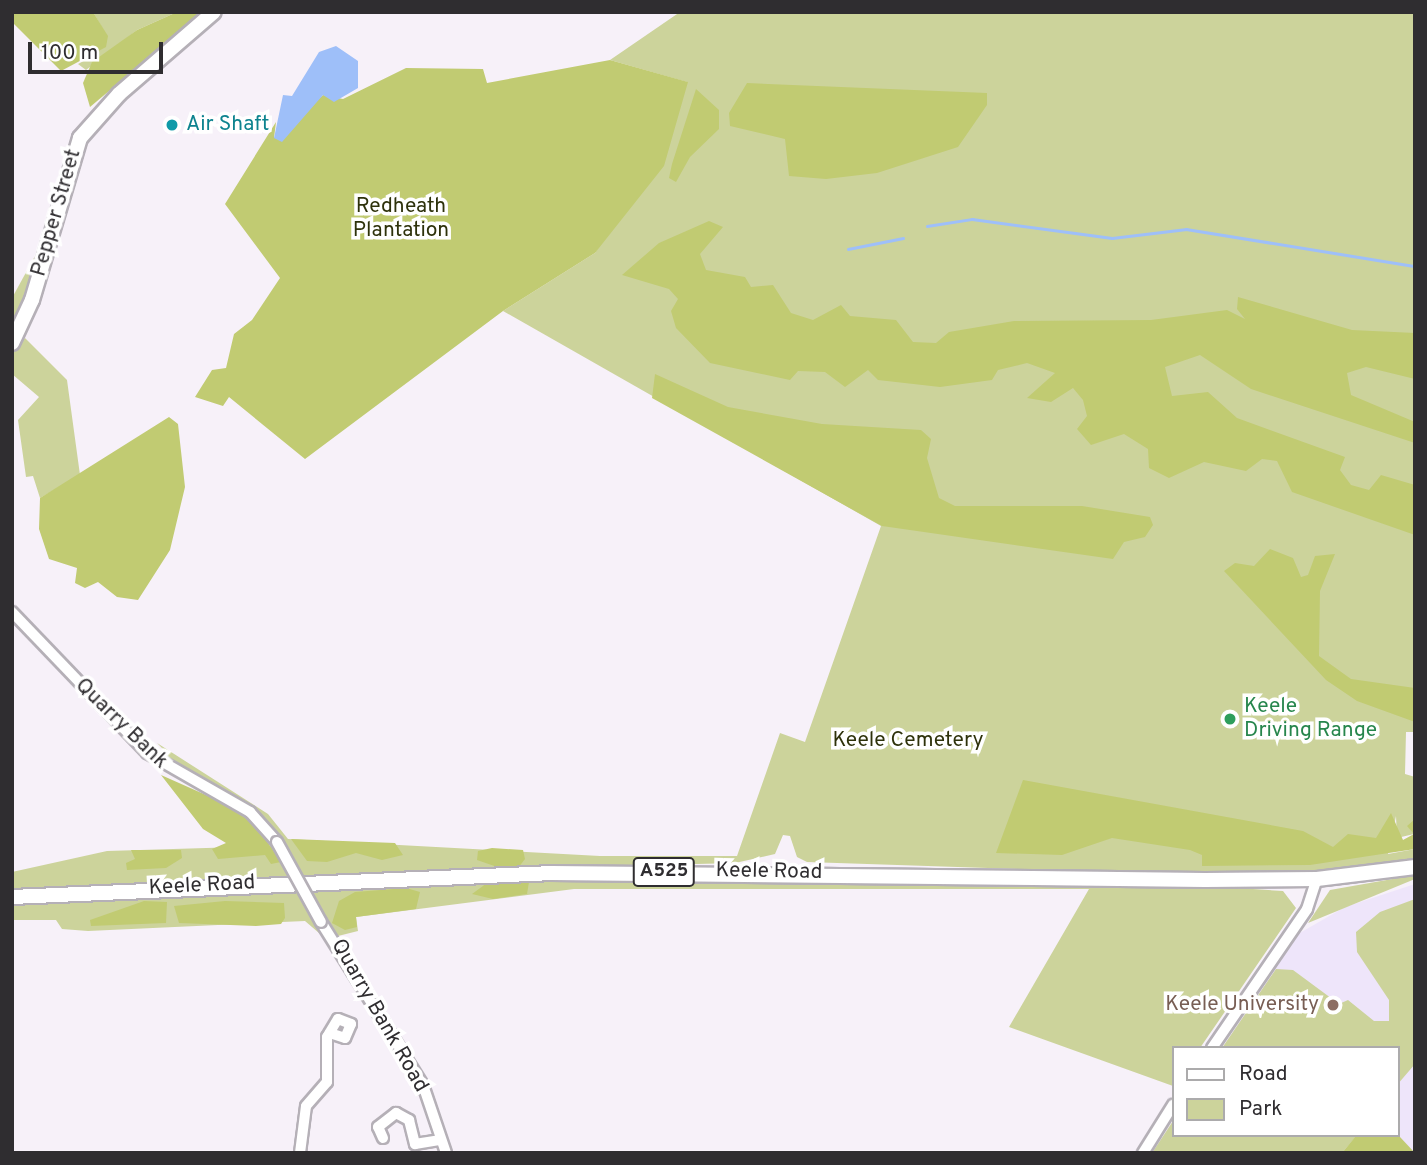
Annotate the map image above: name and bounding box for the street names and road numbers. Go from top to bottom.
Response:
street label: Pepper Street [27,146,87,280]
street label: Quarry Bank [69,673,173,775]
road number: A525 [632,856,696,888]
street label: Keele Road [715,858,823,886]
street label: Keele Road [148,871,256,901]
street label: Quarry Bank Road [325,935,433,1097]

